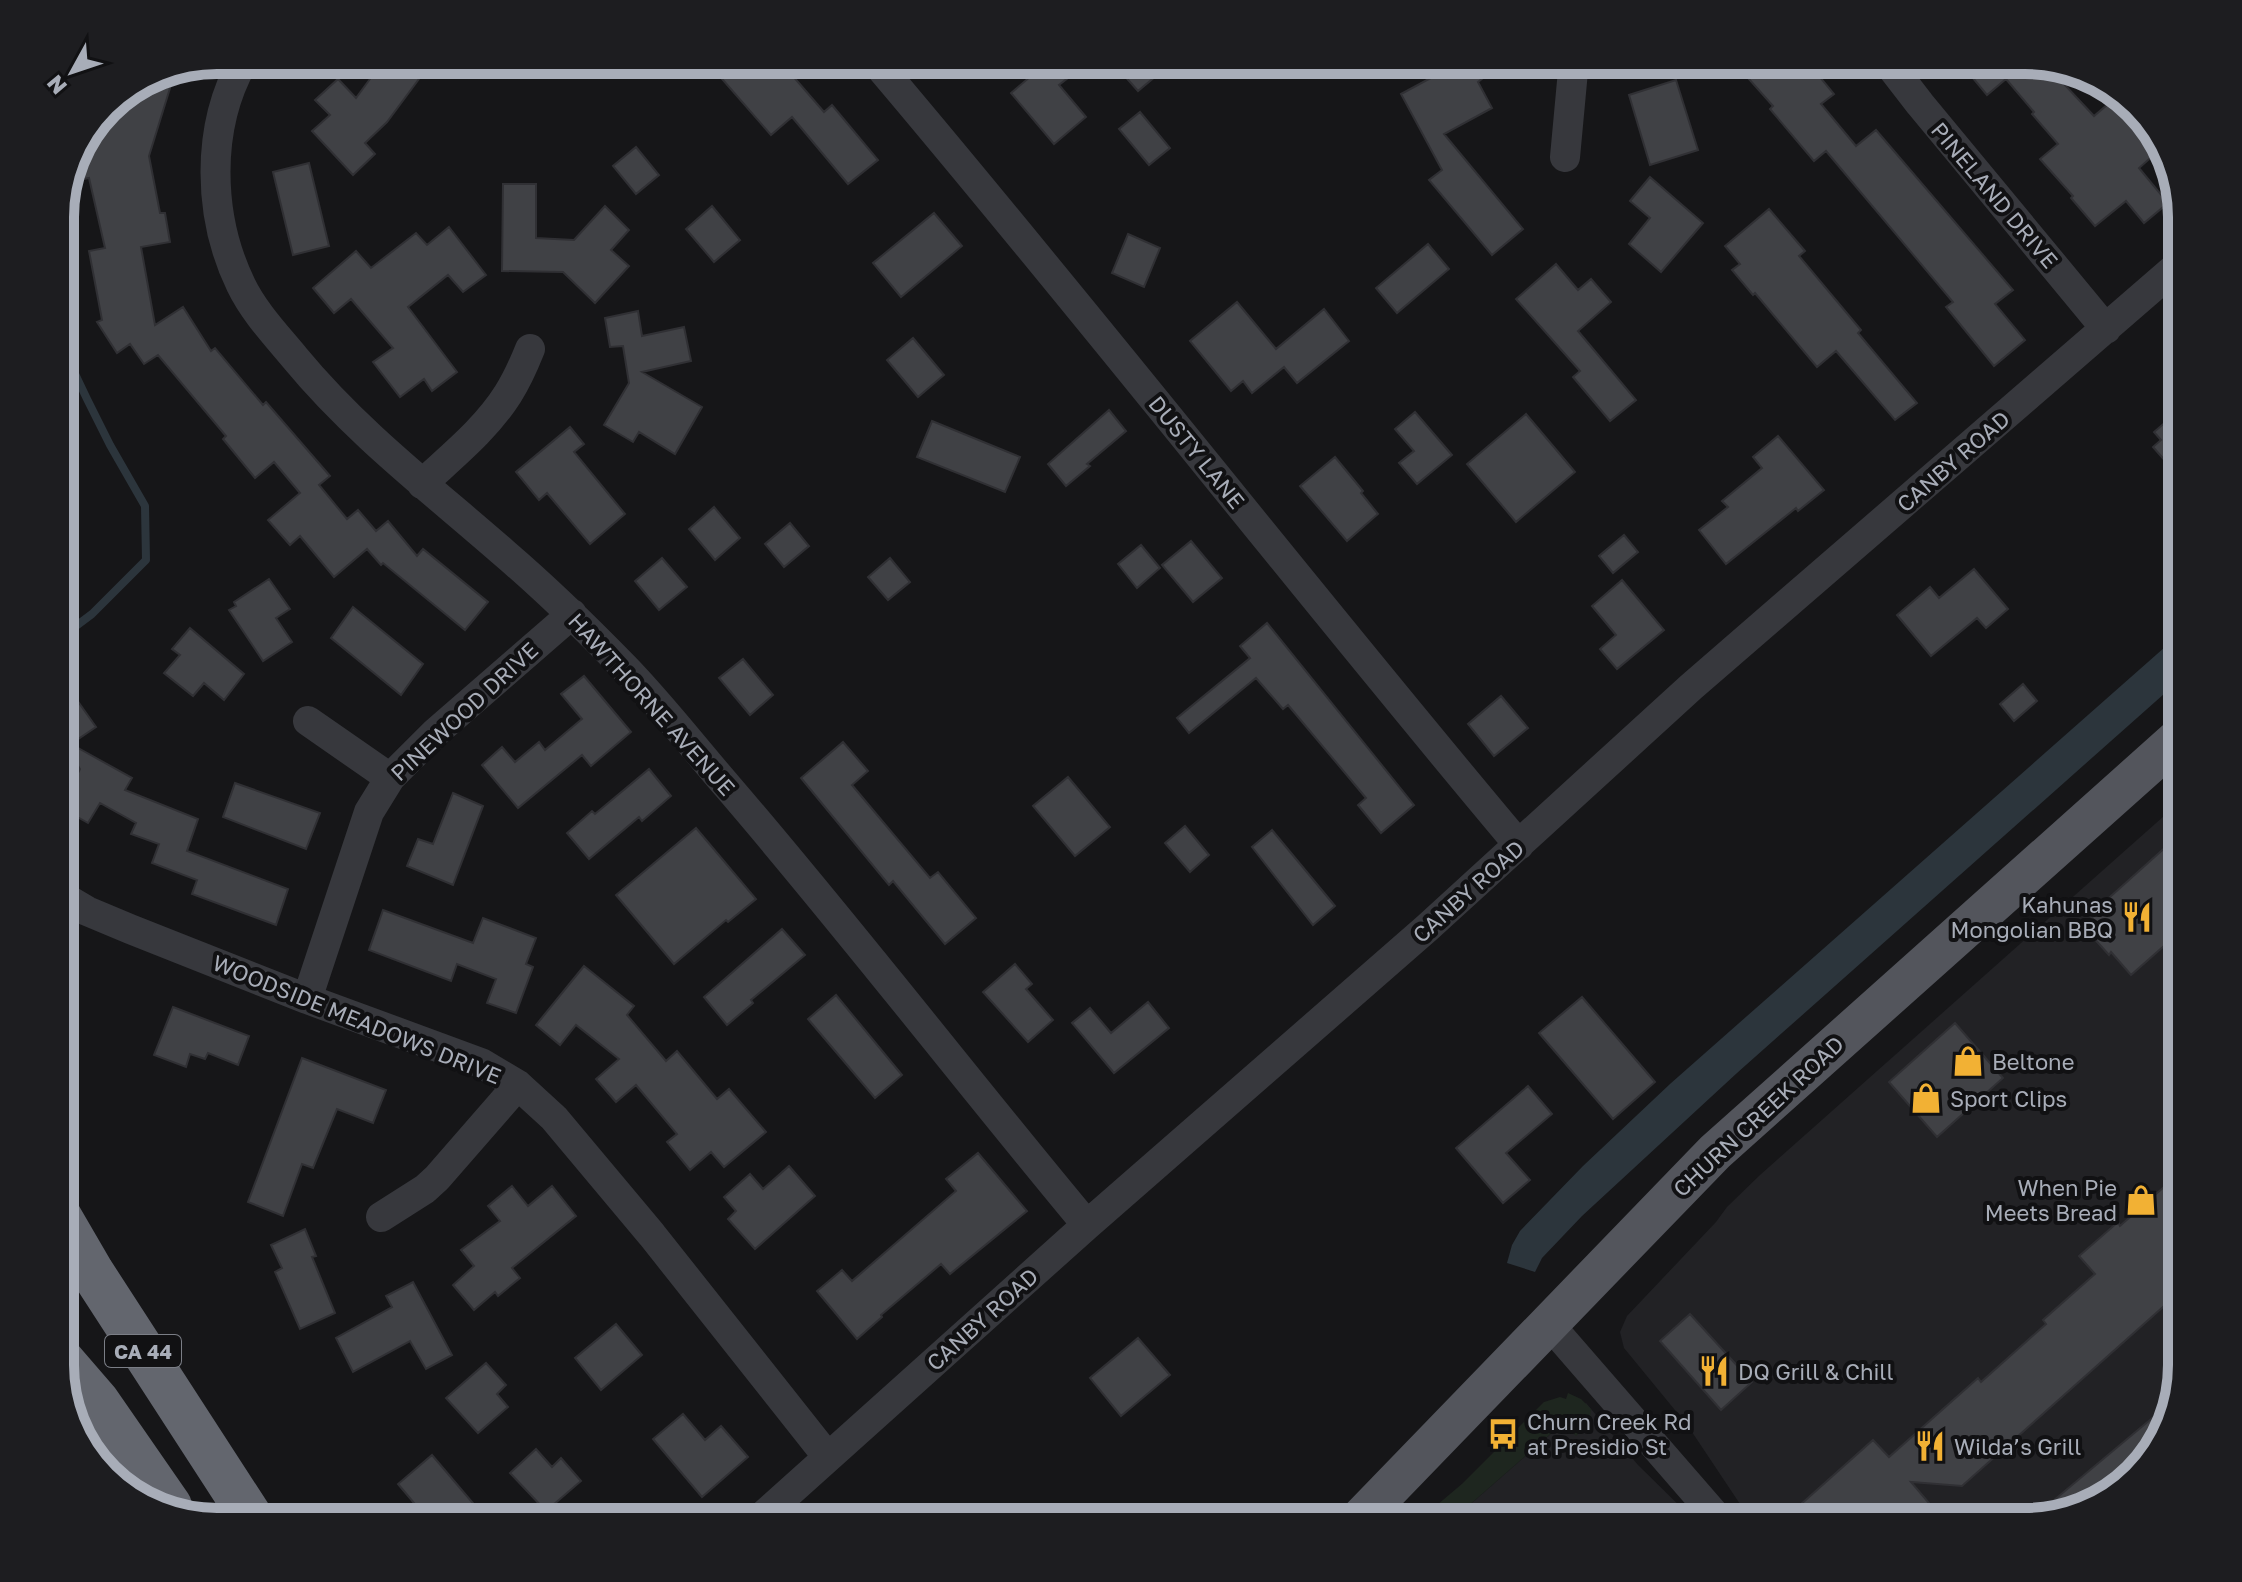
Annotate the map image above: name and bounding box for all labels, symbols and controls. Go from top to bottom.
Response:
north arrow [32,32,112,112]
text: N [41,70,72,100]
street label: PINELAND DRIVE [1926,116,2064,274]
street label: DUSTY LANE [1143,390,1251,514]
street label: CANBY ROAD [1891,405,2015,517]
street label: HAWTHORNE AVENUE [563,607,741,801]
street label: PINEWOOD DRIVE [385,636,543,786]
street label: CANBY ROAD [1407,834,1529,948]
place label: Kahunas Mongolian BBQ [1951,891,2113,943]
restaurant icon: Kahunas Mongolian BBQ [2120,900,2154,934]
street label: WOODSIDE MEADOWS DRIVE [209,949,505,1089]
street label: CHURN CREEK ROAD [1667,1030,1849,1202]
shop icon: Beltone [1951,1044,1985,1078]
place label: Beltone [1992,1048,2074,1075]
shop icon: Sport Clips [1909,1081,1943,1115]
place label: Sport Clips [1950,1085,2067,1112]
place label: When Pie Meets Bread [1985,1174,2117,1226]
shop icon: When Pie Meets Bread [2124,1183,2158,1217]
street label: CANBY ROAD [921,1262,1043,1376]
road number: CA 44 [105,1335,181,1367]
restaurant icon: DQ Grill & Chill [1697,1354,1731,1388]
place label: DQ Grill & Chill [1738,1358,1893,1385]
place label: Churn Creek Rd at Presidio St [1527,1408,1691,1460]
bus stop icon: Churn Creek Rd at Presidio St [1486,1417,1520,1451]
restaurant icon: Wilda’s Grill [1913,1429,1947,1463]
place label: Wilda’s Grill [1954,1433,2081,1460]

